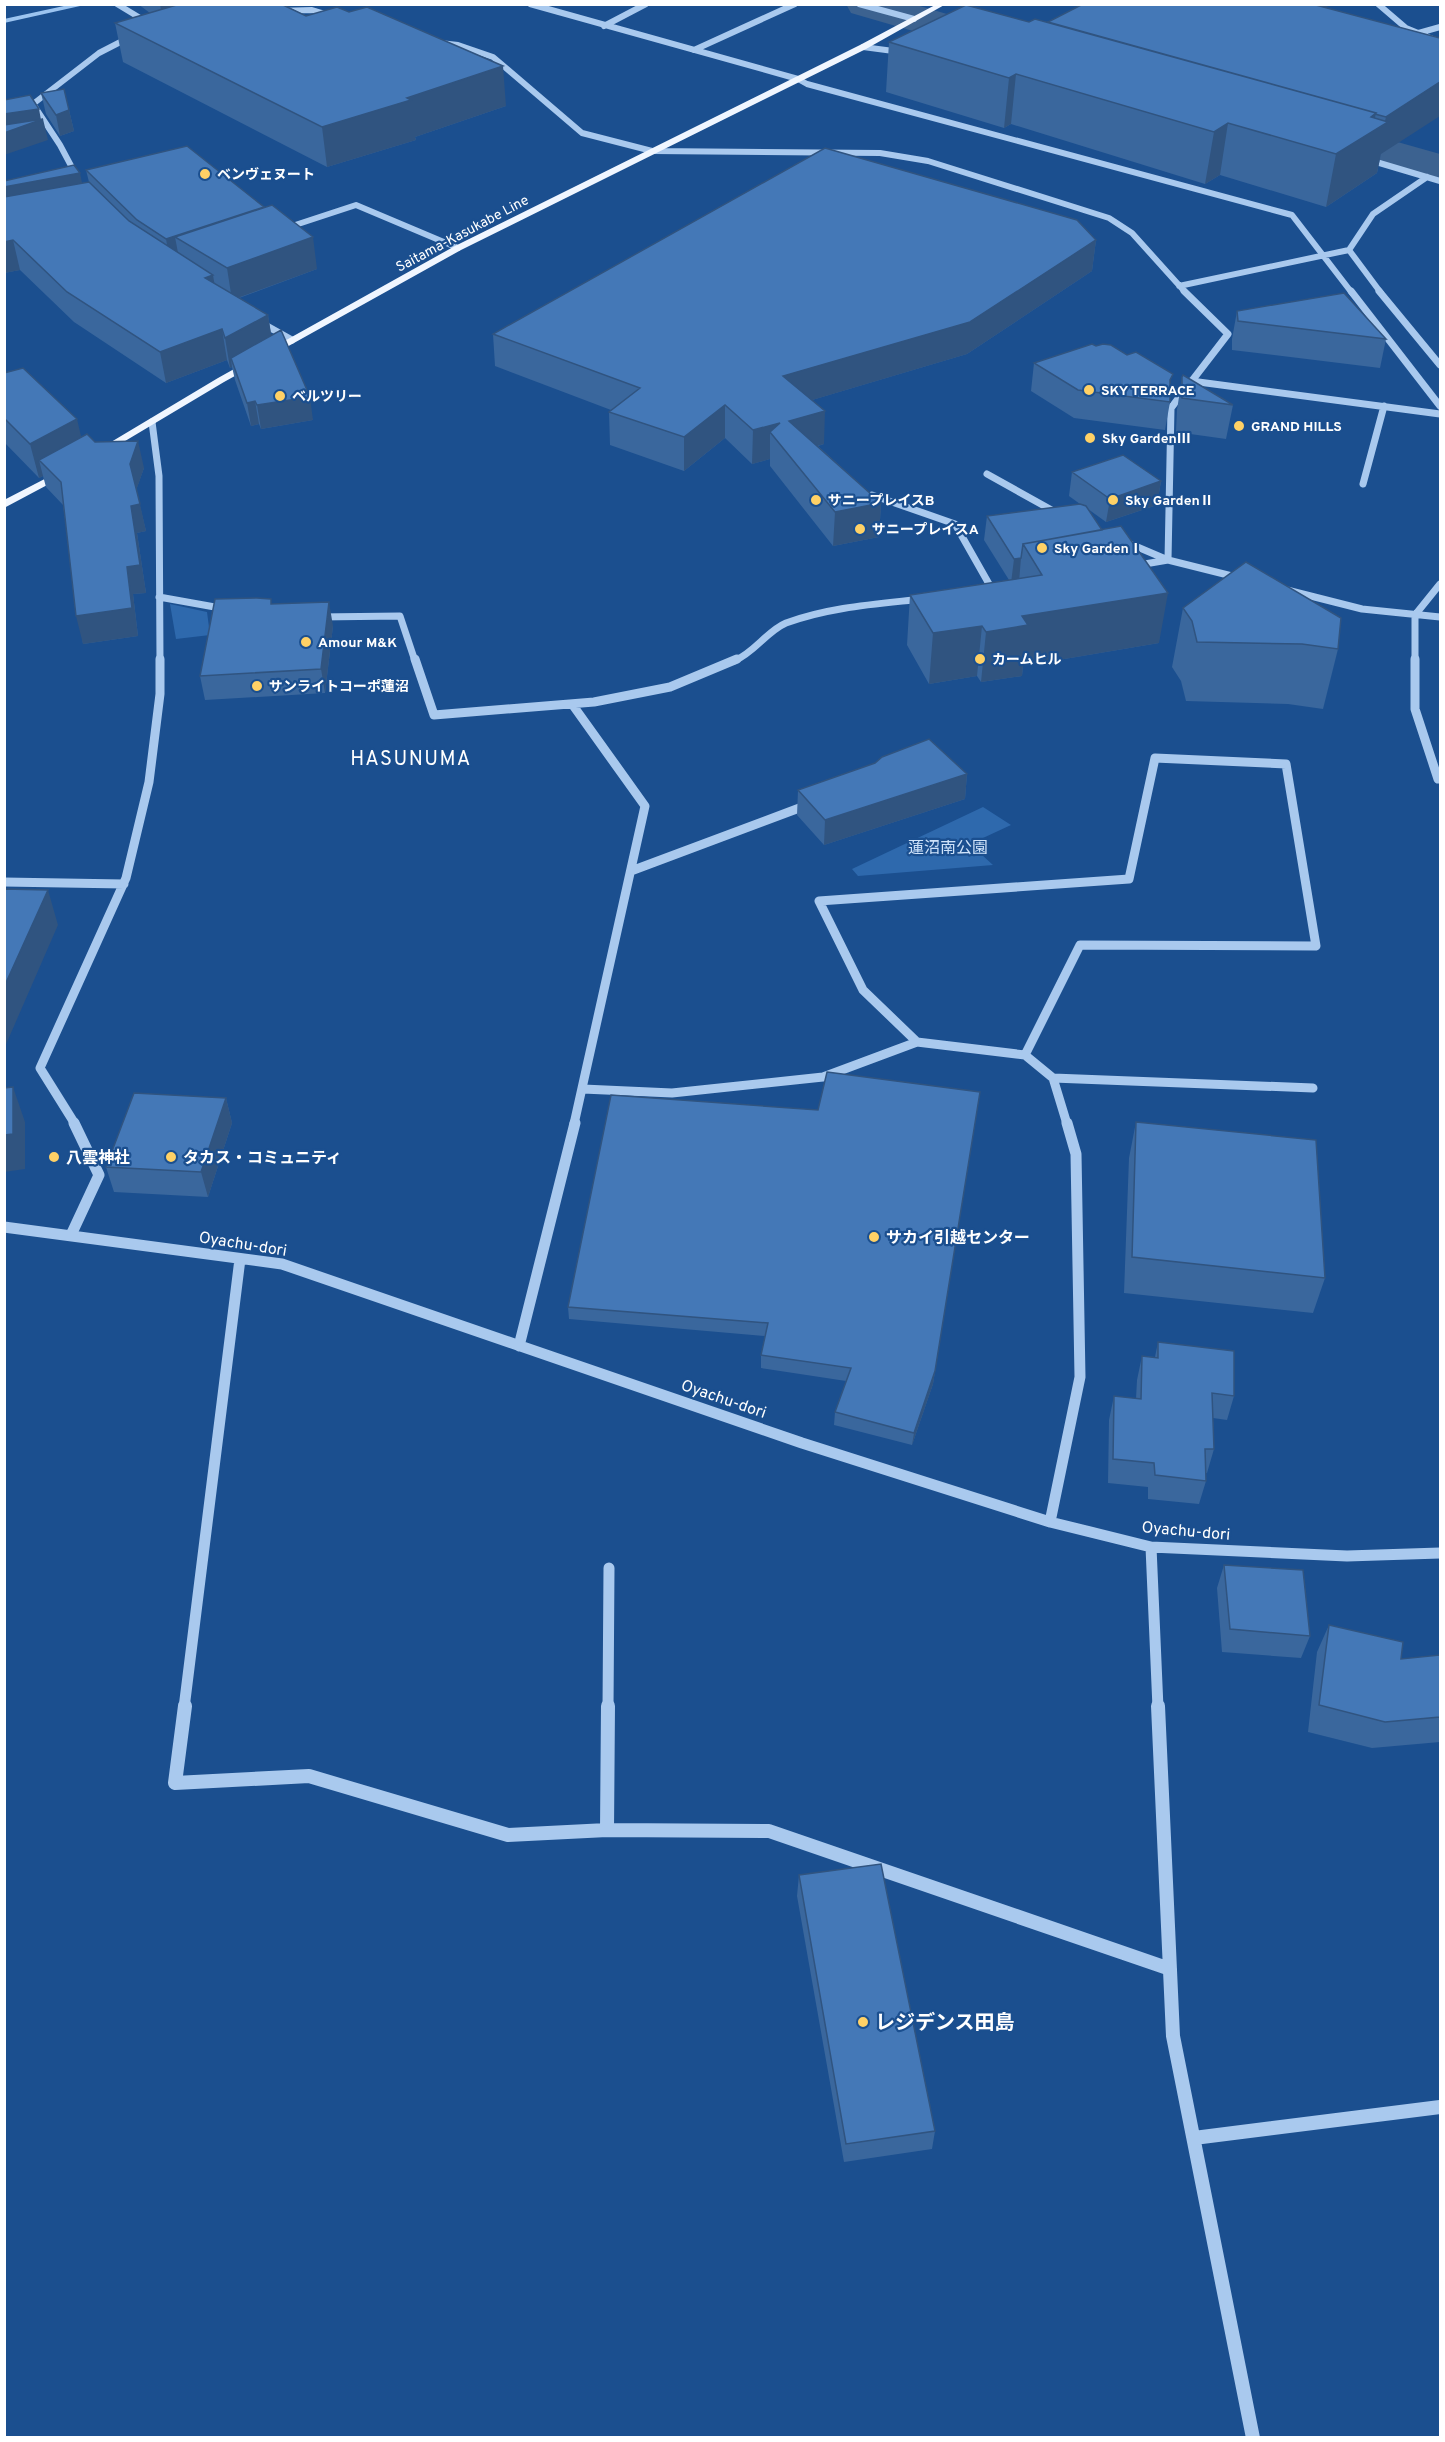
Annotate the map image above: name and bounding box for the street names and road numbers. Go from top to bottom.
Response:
street label: Saitama-Kasukabe Line [393,192,532,277]
street label: Oyachu-dori [197,1228,288,1262]
street label: Oyachu-dori [678,1376,769,1424]
street label: Oyachu-dori [1141,1518,1231,1546]

